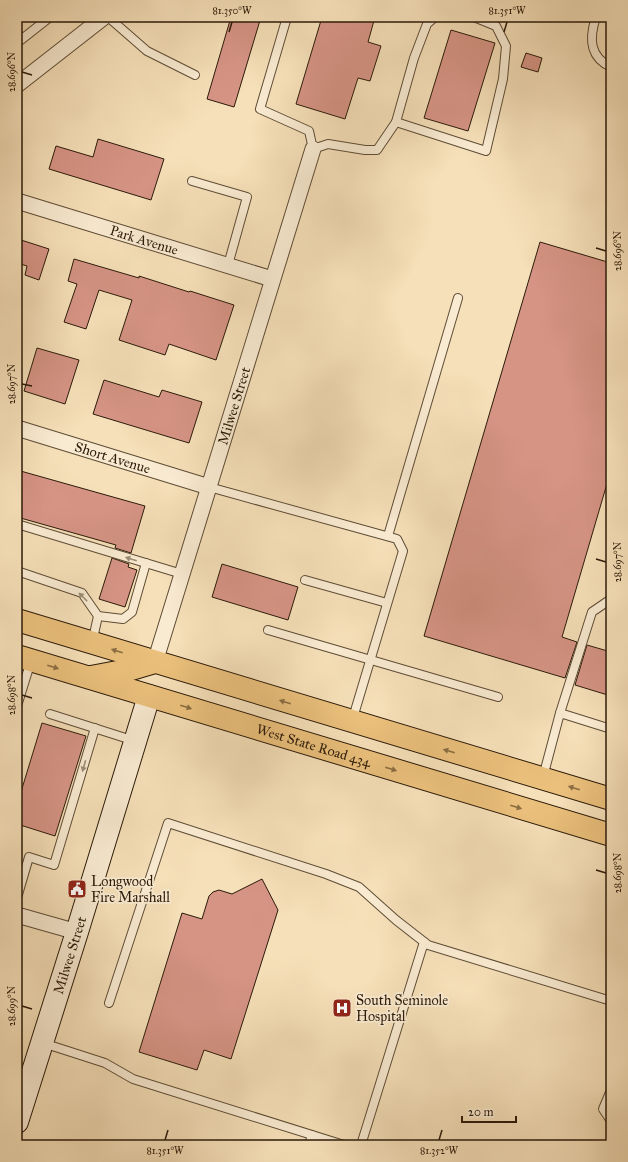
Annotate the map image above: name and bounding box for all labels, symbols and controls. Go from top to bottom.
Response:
text: 81.350°W [213,5,252,17]
text: 81.351°W [488,5,526,17]
text: 28.696°N [6,51,18,92]
street label: Park Avenue [108,221,180,258]
text: 28.696°N [612,230,624,271]
text: 28.697°N [6,363,18,404]
street label: Milwee Street [214,365,254,447]
street label: Short Avenue [73,438,153,477]
text: 28.697°N [612,541,624,582]
one-way arrow [125,556,137,562]
one-way arrow [78,592,88,601]
one-way arrow [111,648,123,654]
one-way arrow [47,664,59,670]
text: 28.698°N [6,674,18,715]
one-way arrow [279,699,291,705]
one-way arrow [181,704,193,710]
street label: West State Road 434 [255,720,374,771]
one-way arrow [443,748,455,754]
one-way arrow [81,760,87,772]
one-way arrow [386,766,398,772]
one-way arrow [567,785,579,791]
one-way arrow [510,804,522,810]
text: 28.698°N [612,852,624,893]
place label: Longwood Fire Marshall [91,873,170,906]
public building icon: Longwood Fire Marshall [66,878,88,900]
street label: Milwee Street [49,914,90,996]
text: 28.699°N [6,985,18,1026]
place label: South Seminole Hospital [356,992,448,1025]
hospital icon: South Seminole Hospital [331,997,353,1019]
scale bar [462,1098,516,1124]
text: 20 m [468,1105,494,1119]
text: 81.351°W [146,1145,184,1157]
text: 81.352°W [420,1145,459,1157]

